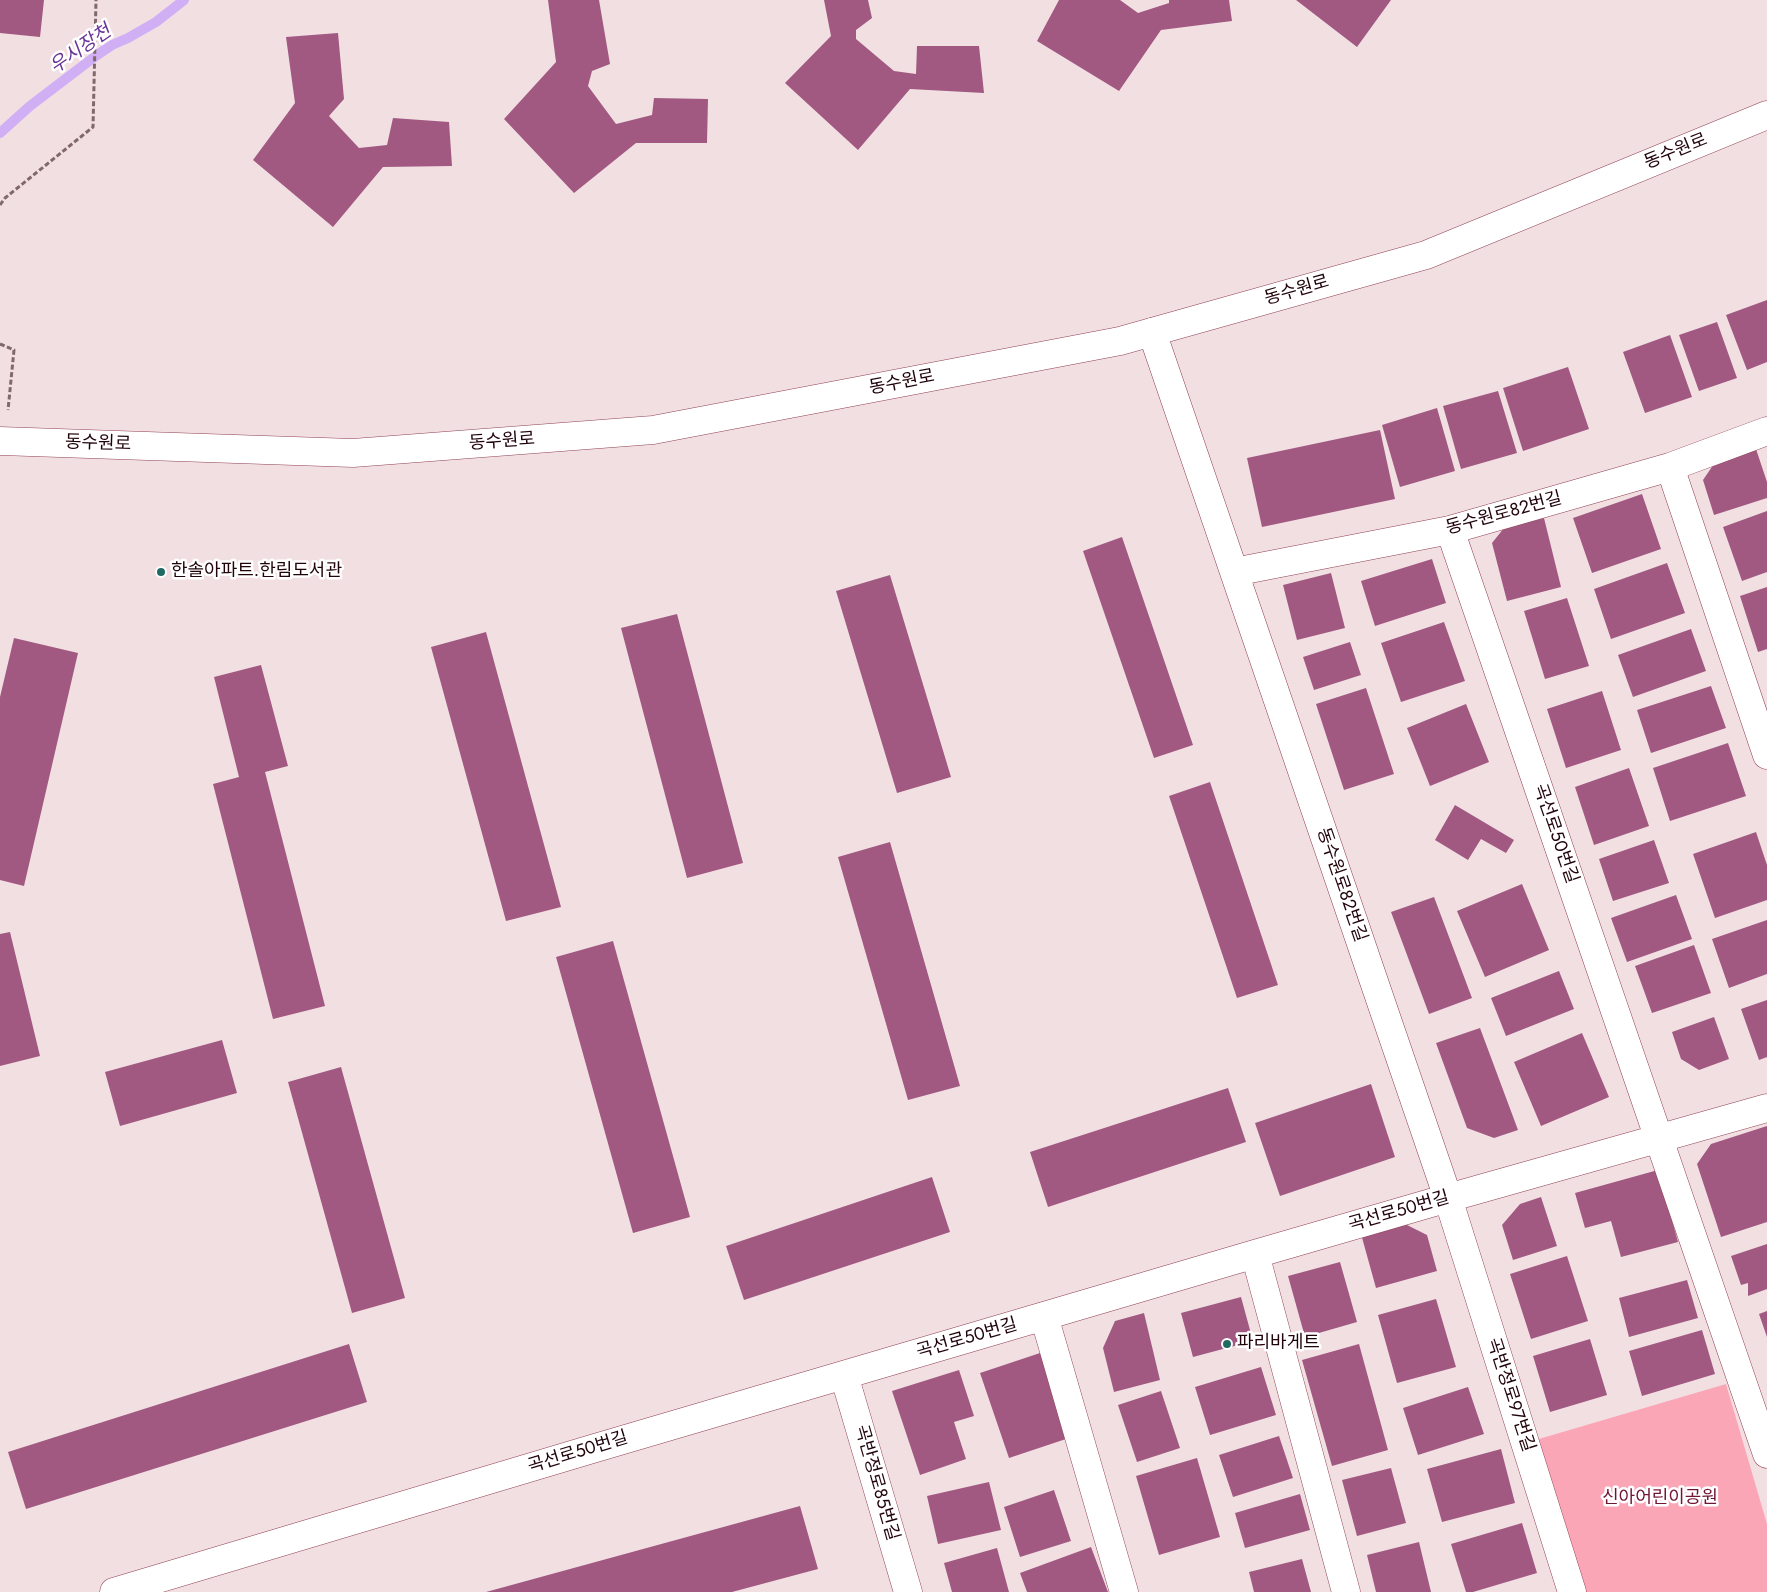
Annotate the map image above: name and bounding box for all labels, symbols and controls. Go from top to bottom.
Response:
water label: 우시장천 [46,21,116,79]
street label: 동수원로 [1641,130,1711,174]
street label: 동수원로 [1262,271,1332,311]
street label: 동수원로 [867,366,937,400]
street label: 동수원로 [468,429,536,455]
street label: 동수원로 [65,432,131,456]
street label: 동수원로82번길 [1444,488,1564,540]
place label: 한솔아파트.한림도서관 [171,561,342,583]
marker: 한솔아파트.한림도서관 [155,566,167,578]
street label: 곡선로50번길 [1528,781,1582,887]
street label: 동수원로82번길 [1311,825,1371,945]
street label: 곡선로50번길 [1346,1187,1452,1237]
street label: 곡선로50번길 [914,1314,1020,1364]
place label: 파리바게트 [1237,1333,1320,1355]
street label: 곡반정로97번길 [1481,1335,1539,1455]
marker: 파리바게트 [1221,1338,1233,1350]
street label: 곡반정로85번길 [849,1423,903,1543]
street label: 곡선로50번길 [525,1428,631,1478]
park label: 신아어린이공원 [1602,1488,1718,1510]

